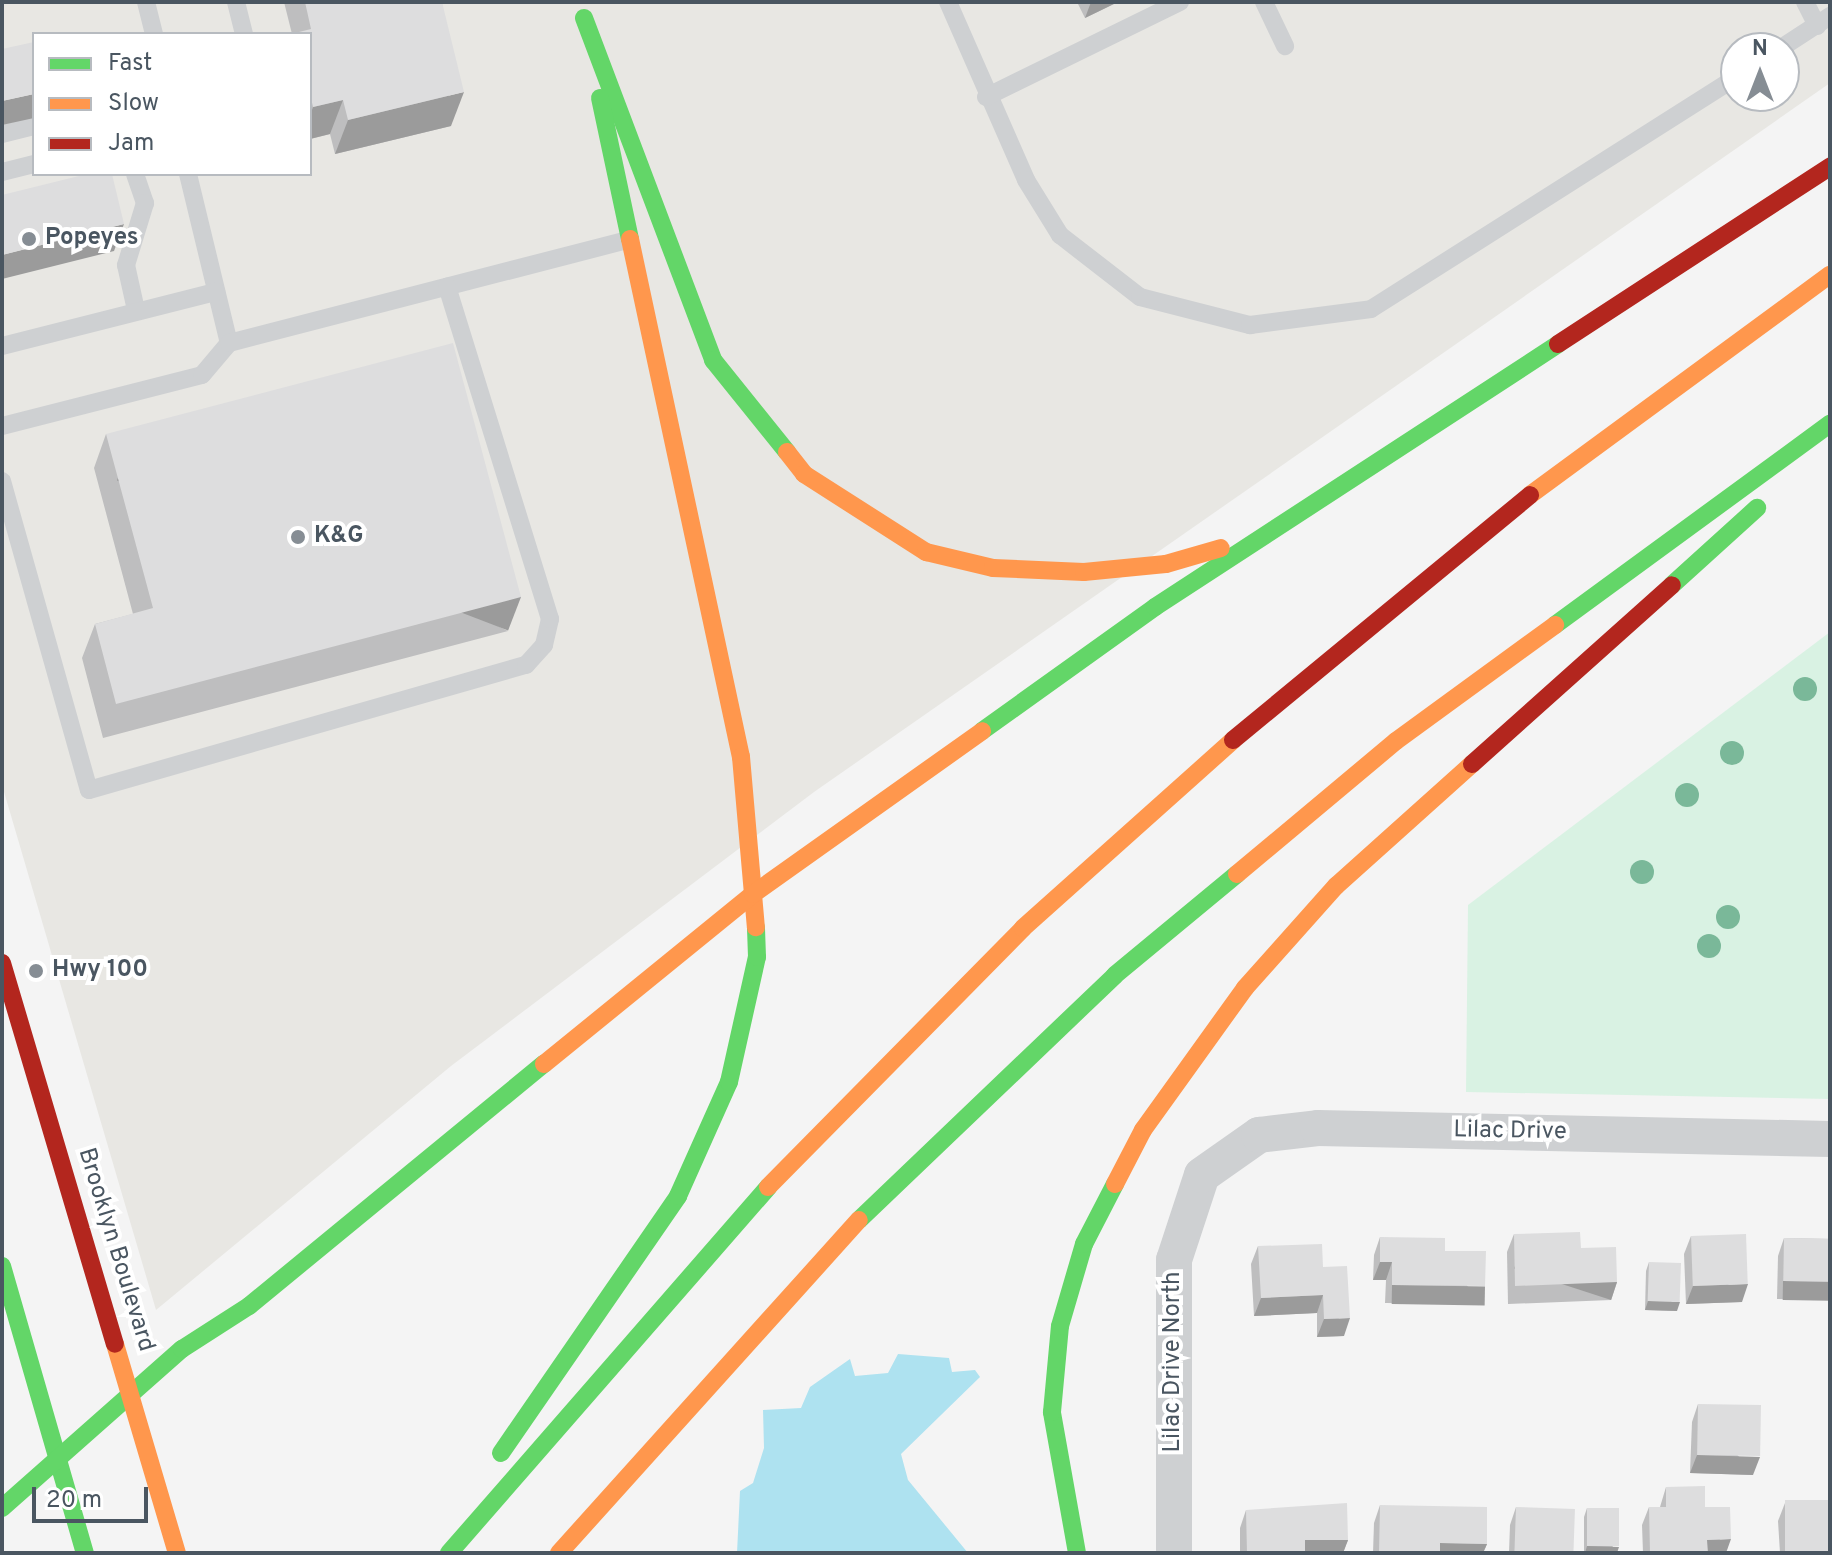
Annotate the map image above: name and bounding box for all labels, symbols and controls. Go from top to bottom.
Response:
legend [32,32,312,176]
north arrow [1720,32,1800,112]
text: N [1752,36,1768,63]
text: Fast [108,49,152,79]
text: Slow [108,89,159,119]
text: Jam [108,129,154,159]
place label: Popeyes [45,225,139,253]
marker: Popeyes [20,230,38,248]
place label: K&G [314,523,364,551]
marker: K&G [289,528,307,546]
place label: Hwy 100 [52,957,148,985]
marker: Hwy 100 [27,962,45,980]
street label: Lilac Drive [1453,1117,1567,1147]
street label: Brooklyn Boulevard [70,1145,160,1355]
street label: Lilac Drive North [1160,1271,1188,1453]
scale bar [36,1471,152,1521]
text: 20 m [46,1486,102,1516]

